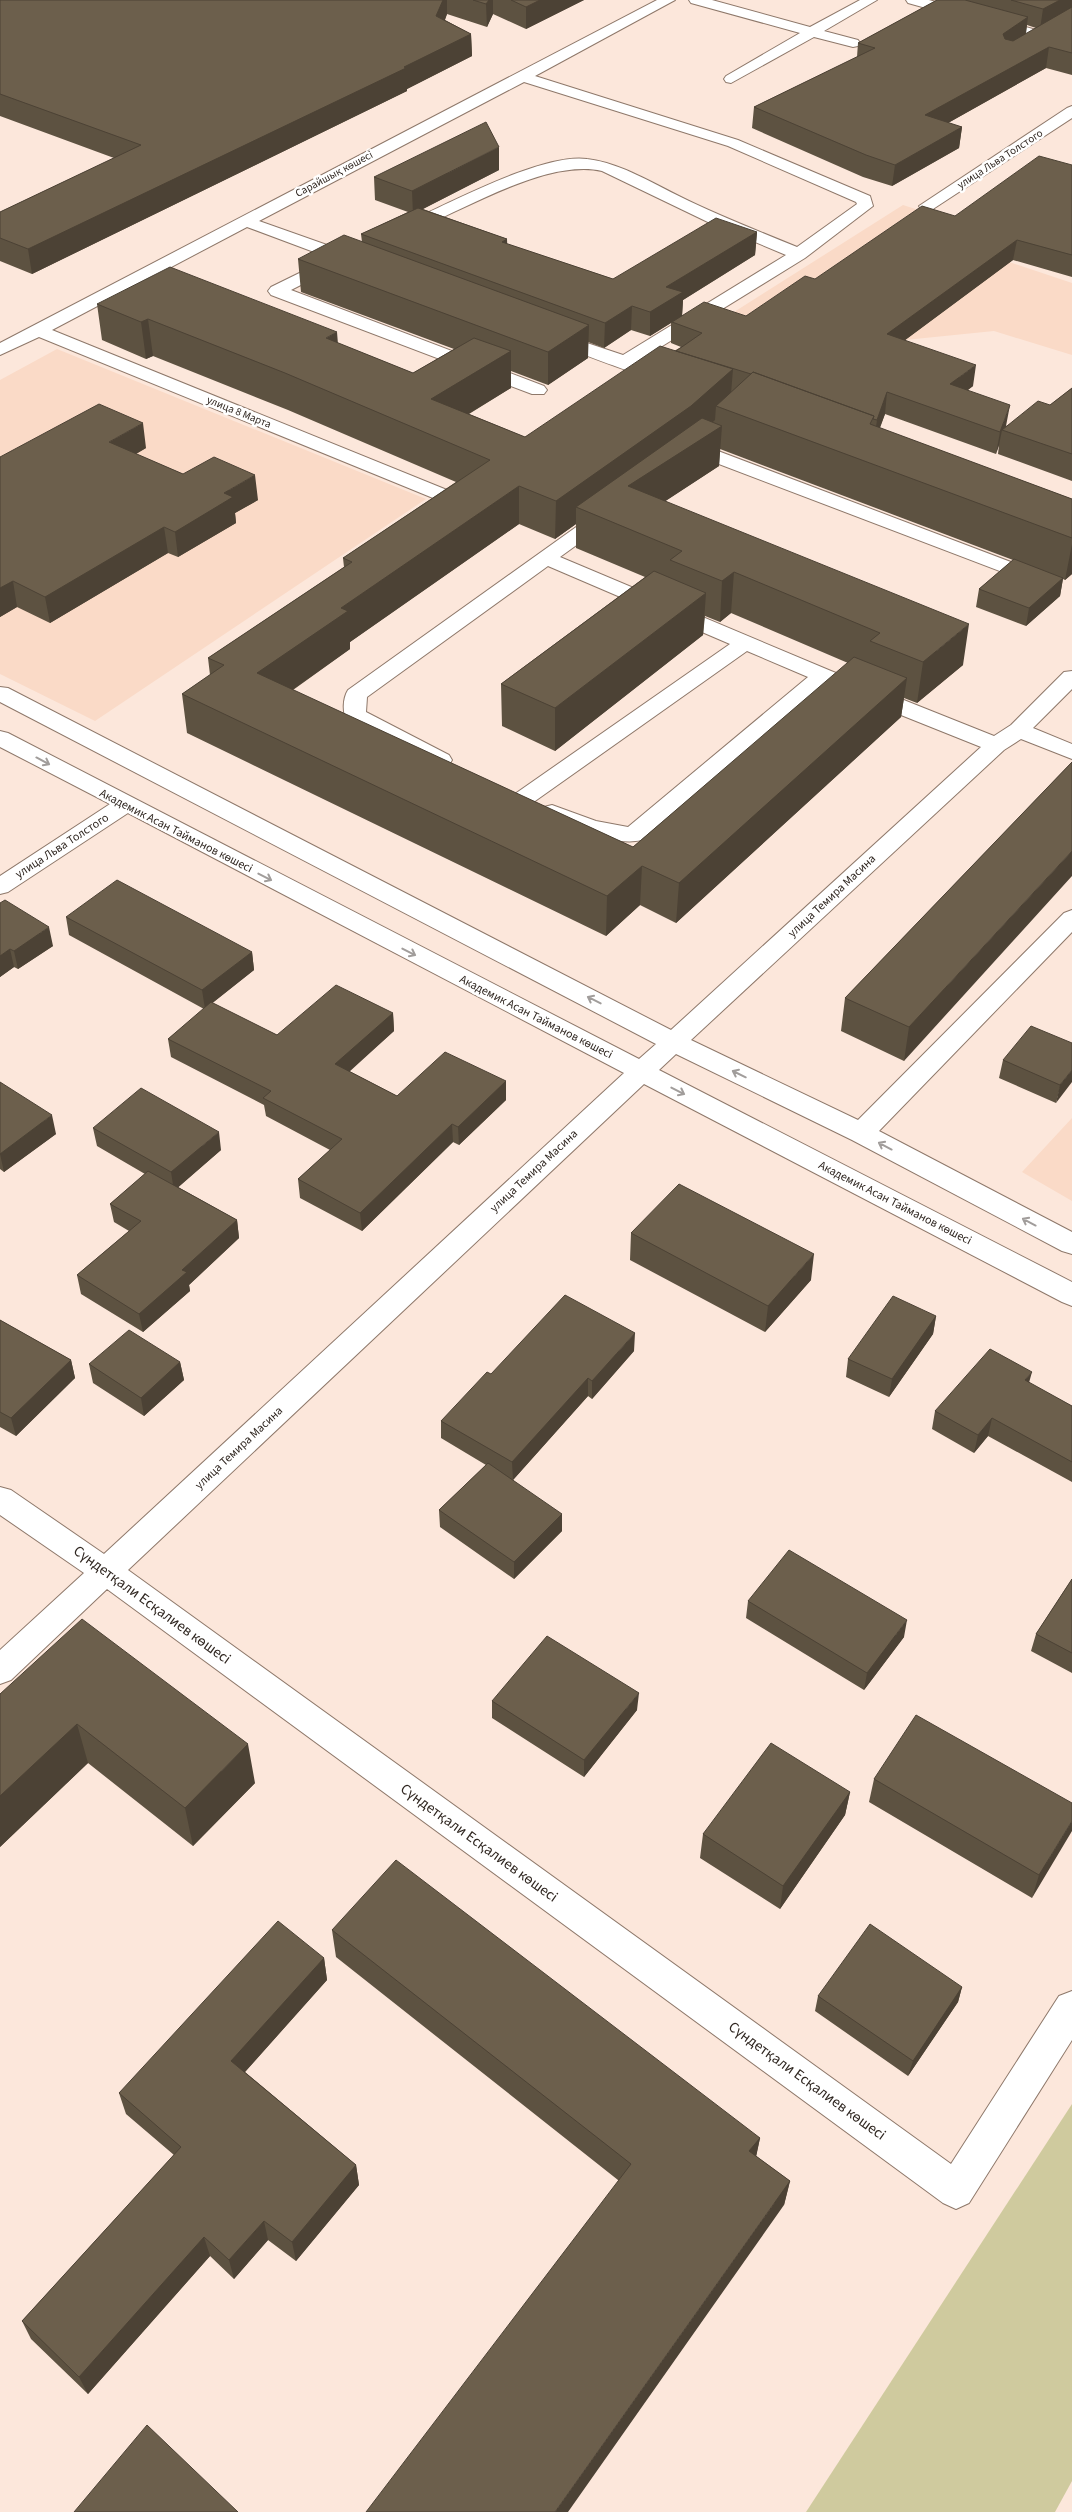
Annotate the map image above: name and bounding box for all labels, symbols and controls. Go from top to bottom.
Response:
street label: улица Льва Толстого [954,126,1046,192]
street label: Сарайшық көшесі [293,147,375,201]
street label: улица 8 Марта [204,392,274,432]
one-way arrow [35,757,50,766]
street label: Академик Асан Тайманов көшесі [96,785,256,877]
street label: улица Льва Толстого [12,809,112,883]
street label: улица Темира Масина [784,851,880,941]
one-way arrow [257,872,272,882]
one-way arrow [401,948,416,957]
street label: Академик Асан Тайманов көшесі [456,971,616,1063]
one-way arrow [587,995,602,1005]
one-way arrow [732,1068,747,1078]
one-way arrow [670,1086,685,1096]
street label: улица Темира Масина [486,1126,582,1216]
one-way arrow [878,1141,893,1150]
street label: Академик Асан Тайманов көшесі [815,1157,975,1249]
one-way arrow [1022,1216,1037,1226]
street label: улица Темира Масина [191,1403,287,1493]
street label: Сүндетқали Есқалиев көшесі [69,1541,235,1669]
street label: Сүндетқали Есқалиев көшесі [396,1779,562,1907]
street label: Сүндетқали Есқалиев көшесі [724,2017,890,2145]

